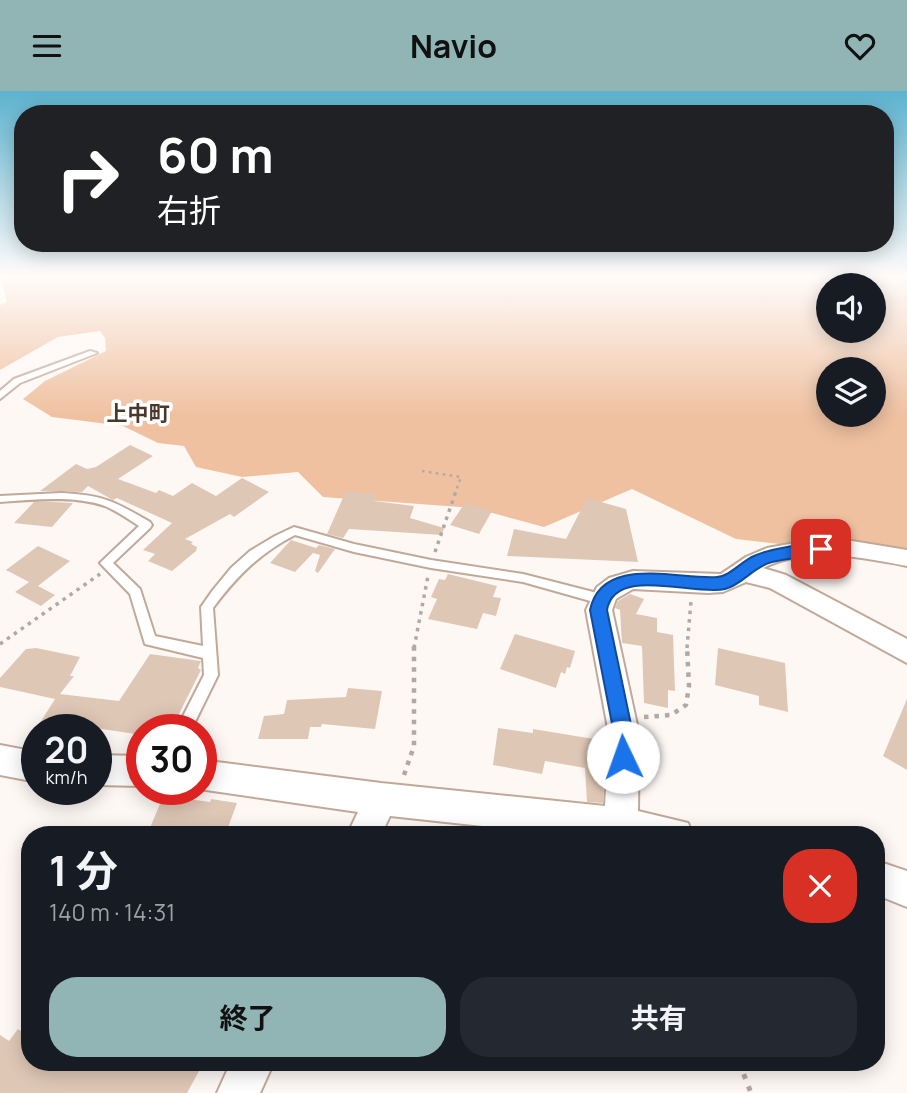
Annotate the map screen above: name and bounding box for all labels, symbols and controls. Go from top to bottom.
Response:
text: Navio [410,24,497,68]
icon: menu [28,27,66,65]
icon: heart [841,27,879,65]
text: 60 m [157,121,274,188]
icon: right [42,133,133,224]
text: 右折 [157,188,221,232]
map controls [816,273,886,427]
button: sound [816,273,886,343]
button: layers [816,357,886,427]
district label: 上中町 [107,399,170,427]
pin [791,519,851,579]
icon: arrive [802,530,840,568]
speed limit sign: 30 [126,714,217,805]
position arrow [586,720,660,794]
text: 20 [45,726,88,774]
text: km/h [46,765,87,789]
text: 1 分 [49,841,118,899]
button: close [783,849,857,923]
text: 140 m · 14:31 [49,896,175,928]
button: 終了 [49,977,446,1057]
button: 共有 [460,977,857,1057]

